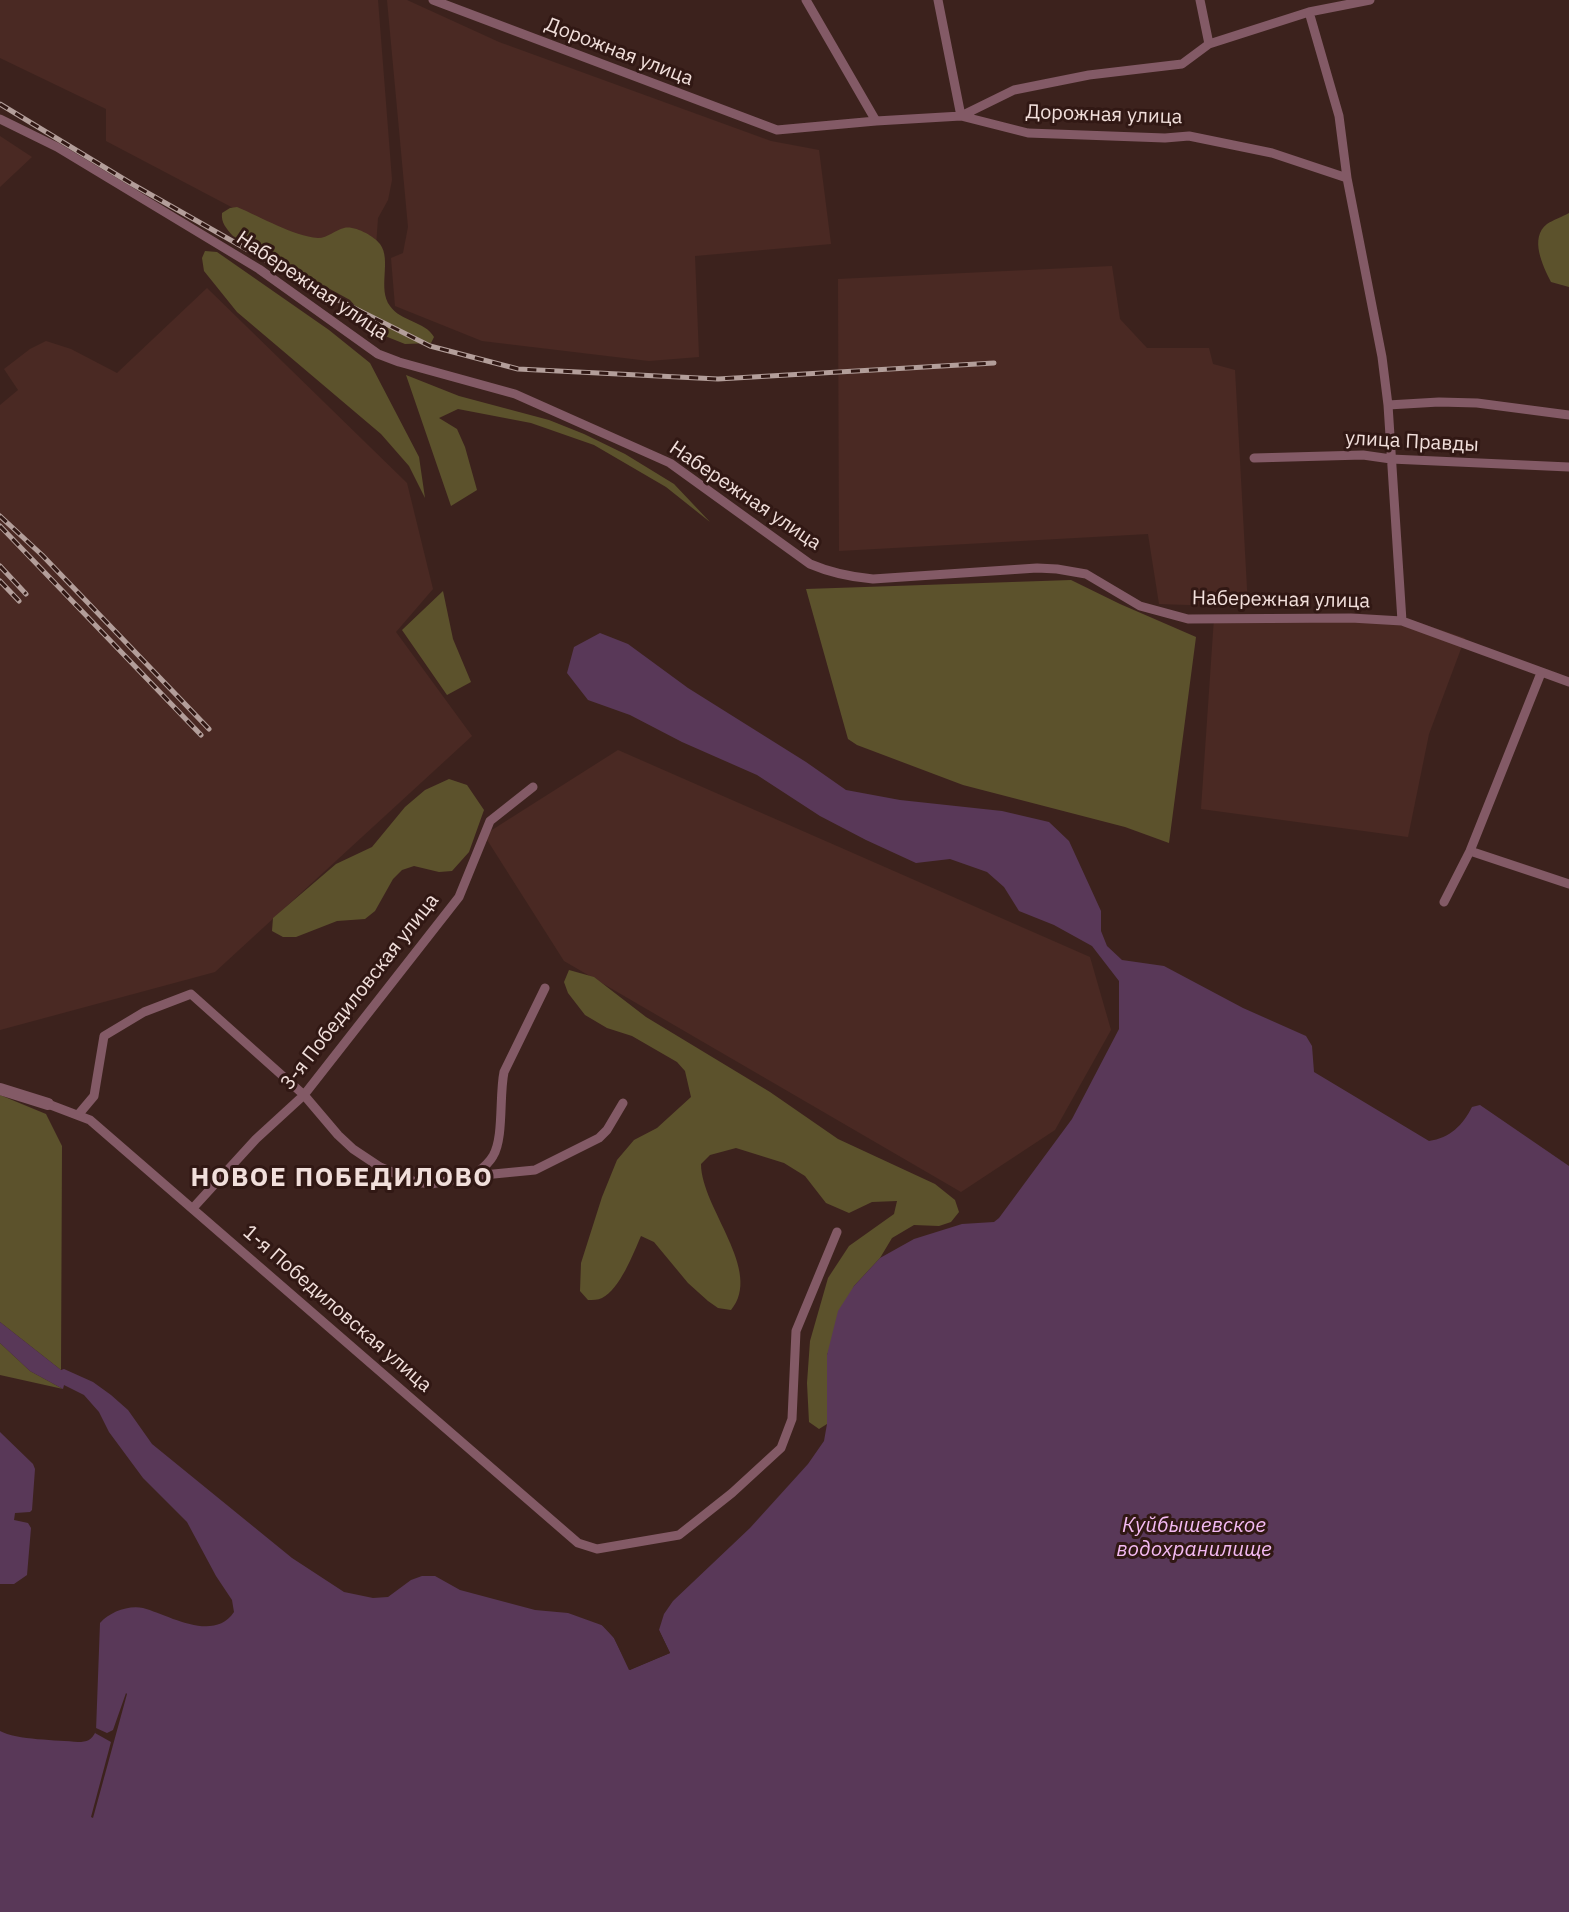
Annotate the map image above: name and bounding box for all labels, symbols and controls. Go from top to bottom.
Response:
street label: Дорожная улица [542,13,696,91]
street label: Дорожная улица [1025,100,1183,130]
street label: Набережная улица [231,226,393,346]
street label: улица Правды [1345,427,1479,457]
street label: Набережная улица [664,436,826,556]
street label: Набережная улица [1192,586,1370,614]
street label: 3-я Победиловская улица [276,889,444,1095]
district label: НОВОЕ ПОБЕДИЛОВО [191,1162,493,1194]
street label: 1-я Победиловская улица [238,1220,436,1398]
water label: Куйбышевское водохранилище [1116,1513,1272,1563]

